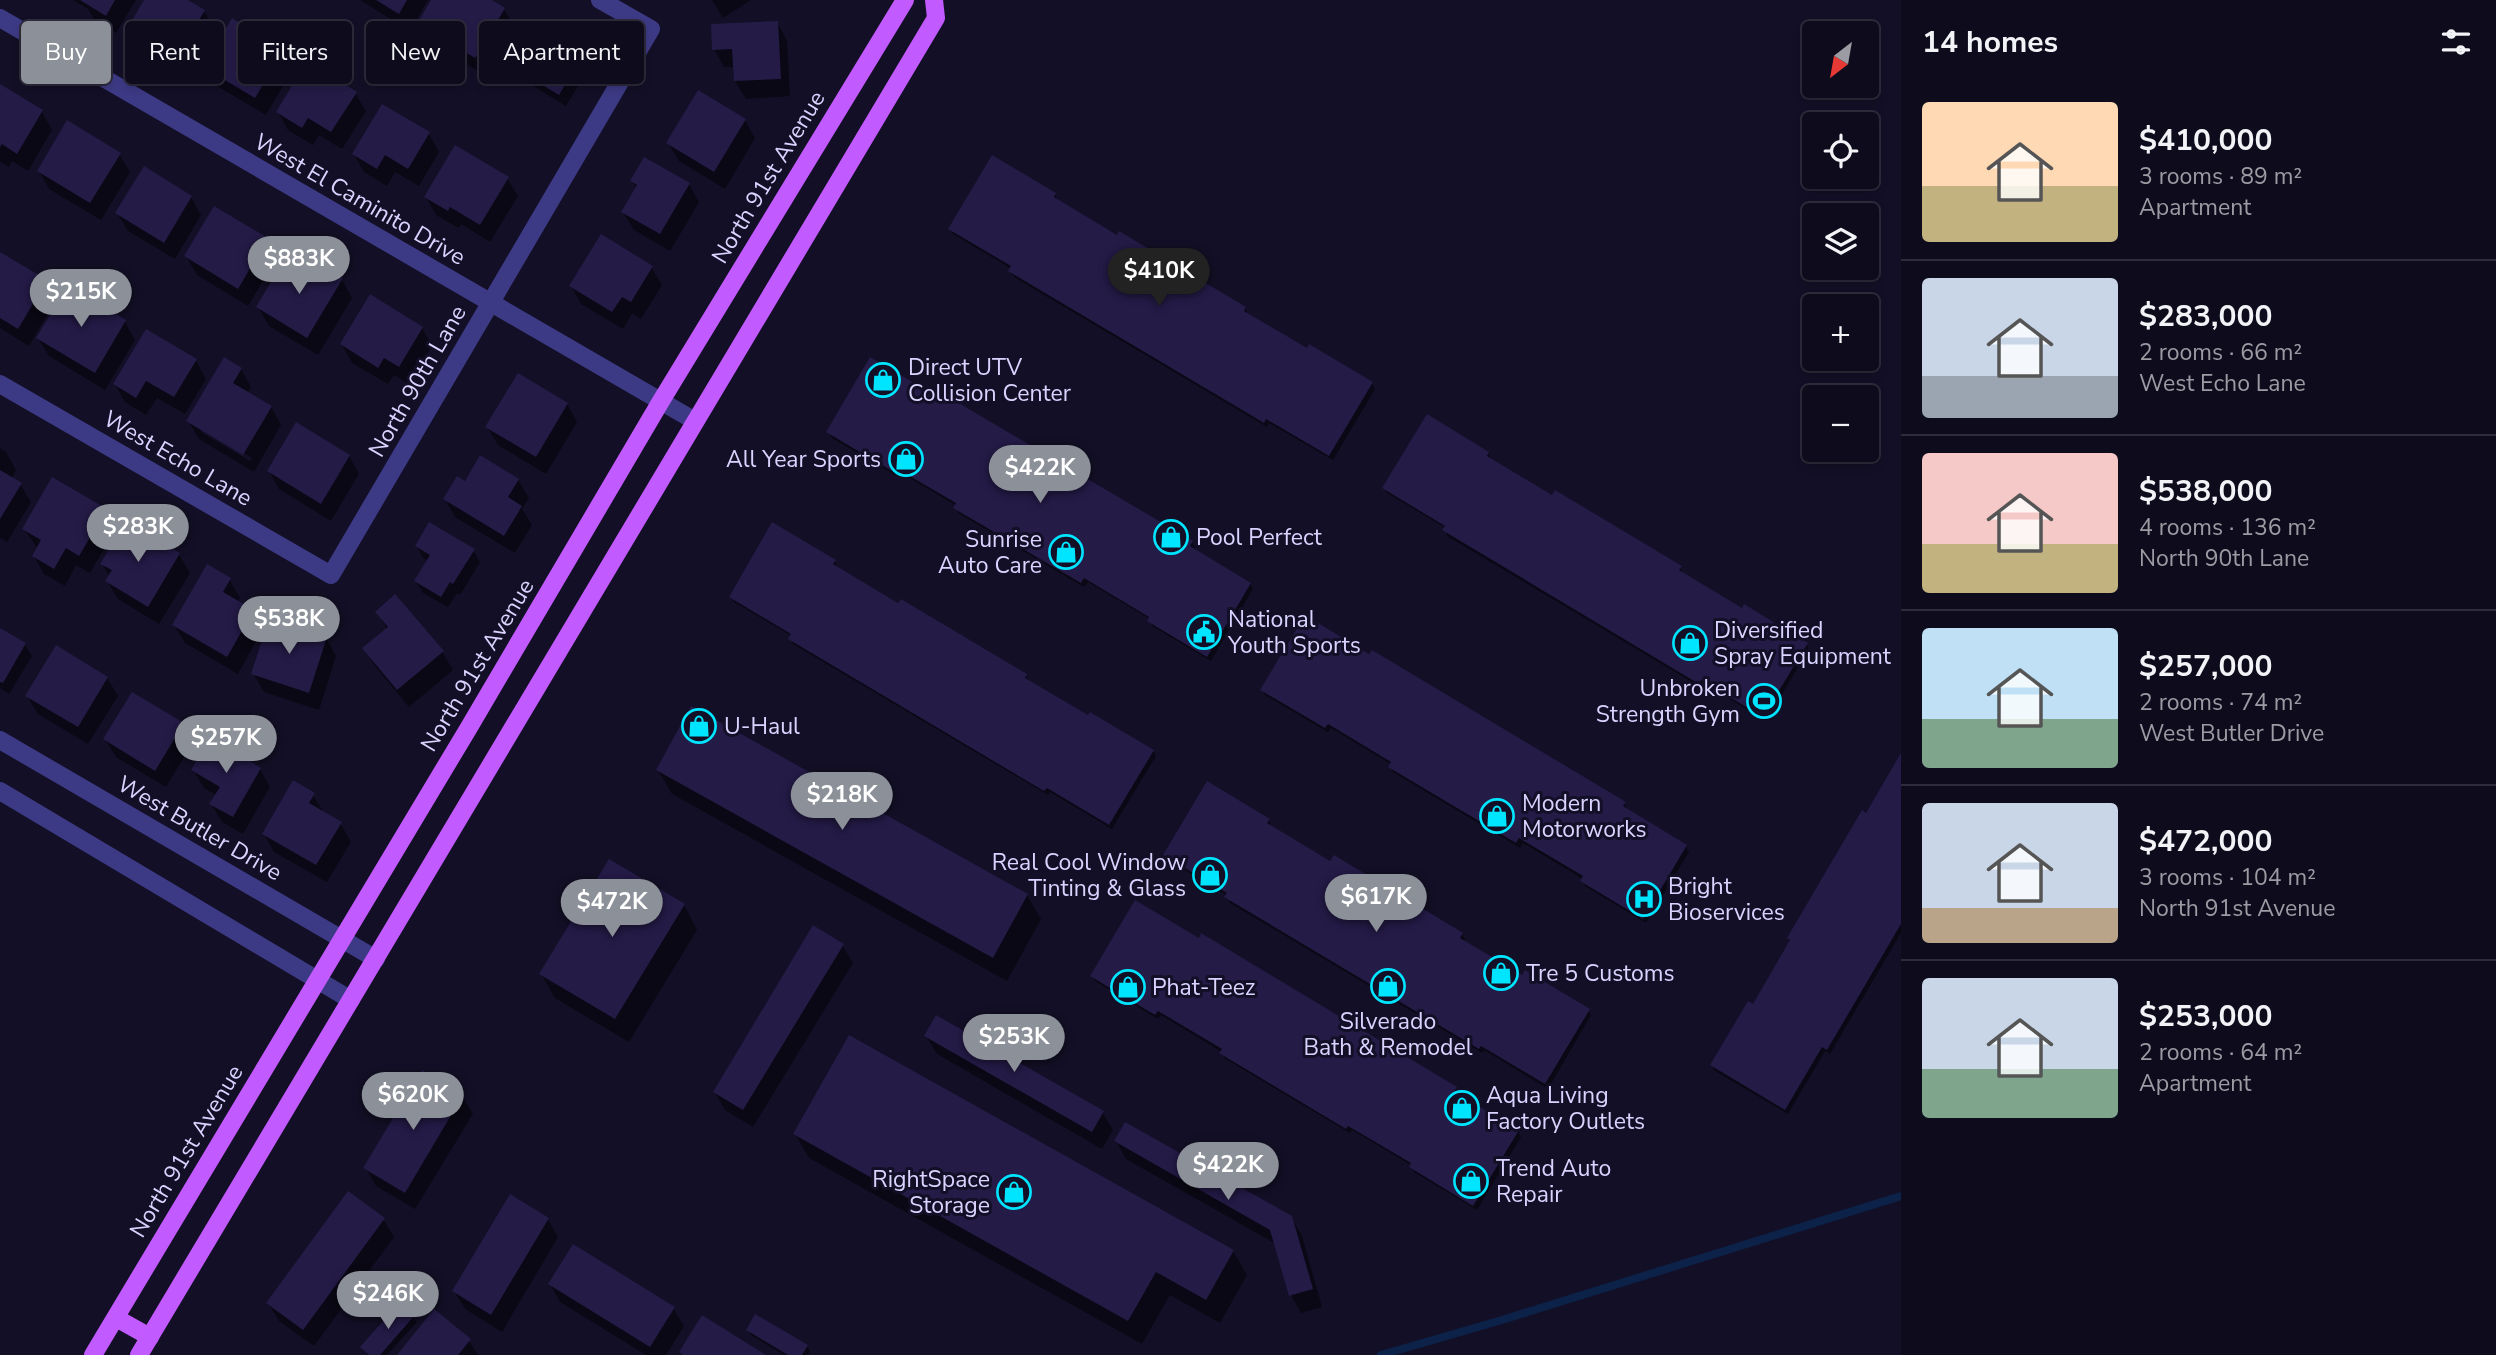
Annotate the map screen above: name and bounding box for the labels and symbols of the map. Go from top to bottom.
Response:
north arrow [1802,21,1880,98]
street label: North 91st Avenue [705,85,832,269]
street label: West El Caminito Drive [248,126,471,273]
pin: $883K [250,236,348,296]
pin: $410K [1110,248,1208,308]
pin: $215K [32,270,130,329]
street label: North 90th Lane [361,300,473,463]
place label: Direct UTV Collision Center [908,352,1072,409]
shop icon: Direct UTV Collision Center [864,361,902,399]
street label: West Echo Lane [98,403,258,514]
shop icon: All Year Sports [887,440,925,478]
place label: All Year Sports [726,444,881,475]
pin: $422K [991,446,1089,505]
pin: $283K [89,504,187,564]
shop icon: Pool Perfect [1152,518,1190,556]
place label: Pool Perfect [1196,522,1323,553]
place label: Sunrise Auto Care [938,524,1042,581]
shop icon: Sunrise Auto Care [1047,533,1085,571]
street label: North 91st Avenue [414,573,541,757]
pin: $538K [240,596,338,656]
place label: National Youth Sports [1227,604,1361,661]
public building icon: National Youth Sports [1185,613,1223,651]
place label: Diversified Spray Equipment [1714,615,1892,672]
shop icon: Diversified Spray Equipment [1671,624,1709,662]
place label: Unbroken Strength Gym [1596,673,1740,730]
sports icon: Unbroken Strength Gym [1745,682,1783,720]
shop icon: U-Haul [680,707,718,745]
place label: U-Haul [724,711,800,742]
pin: $257K [177,716,275,775]
street label: West Butler Drive [112,769,288,888]
pin: $218K [793,772,891,832]
place label: Modern Motorworks [1522,788,1647,845]
shop icon: Modern Motorworks [1478,797,1516,835]
place label: Real Cool Window Tinting & Glass [992,847,1186,904]
shop icon: Real Cool Window Tinting & Glass [1191,856,1229,894]
place label: Bright Bioservices [1668,871,1785,928]
pin: $617K [1327,874,1425,934]
pin: $472K [563,880,661,939]
hospital icon: Bright Bioservices [1625,880,1663,918]
shop icon: Tre 5 Customs [1482,954,1520,992]
place label: Tre 5 Customs [1526,958,1675,989]
shop icon: Silverado Bath & Remodel [1369,967,1407,1005]
shop icon: Phat-Teez [1109,968,1147,1006]
place label: Phat-Teez [1152,972,1255,1003]
place label: Silverado Bath & Remodel [1304,1006,1473,1063]
pin: $253K [965,1014,1063,1074]
street label: North 91st Avenue [123,1059,250,1243]
pin: $620K [364,1072,462,1132]
place label: Aqua Living Factory Outlets [1486,1080,1645,1137]
shop icon: Aqua Living Factory Outlets [1443,1089,1481,1127]
pin: $422K [1179,1142,1277,1202]
place label: Trend Auto Repair [1496,1153,1611,1210]
shop icon: Trend Auto Repair [1452,1162,1490,1200]
place label: RightSpace Storage [872,1164,990,1221]
shop icon: RightSpace Storage [995,1173,1033,1211]
pin: $246K [339,1272,437,1331]

